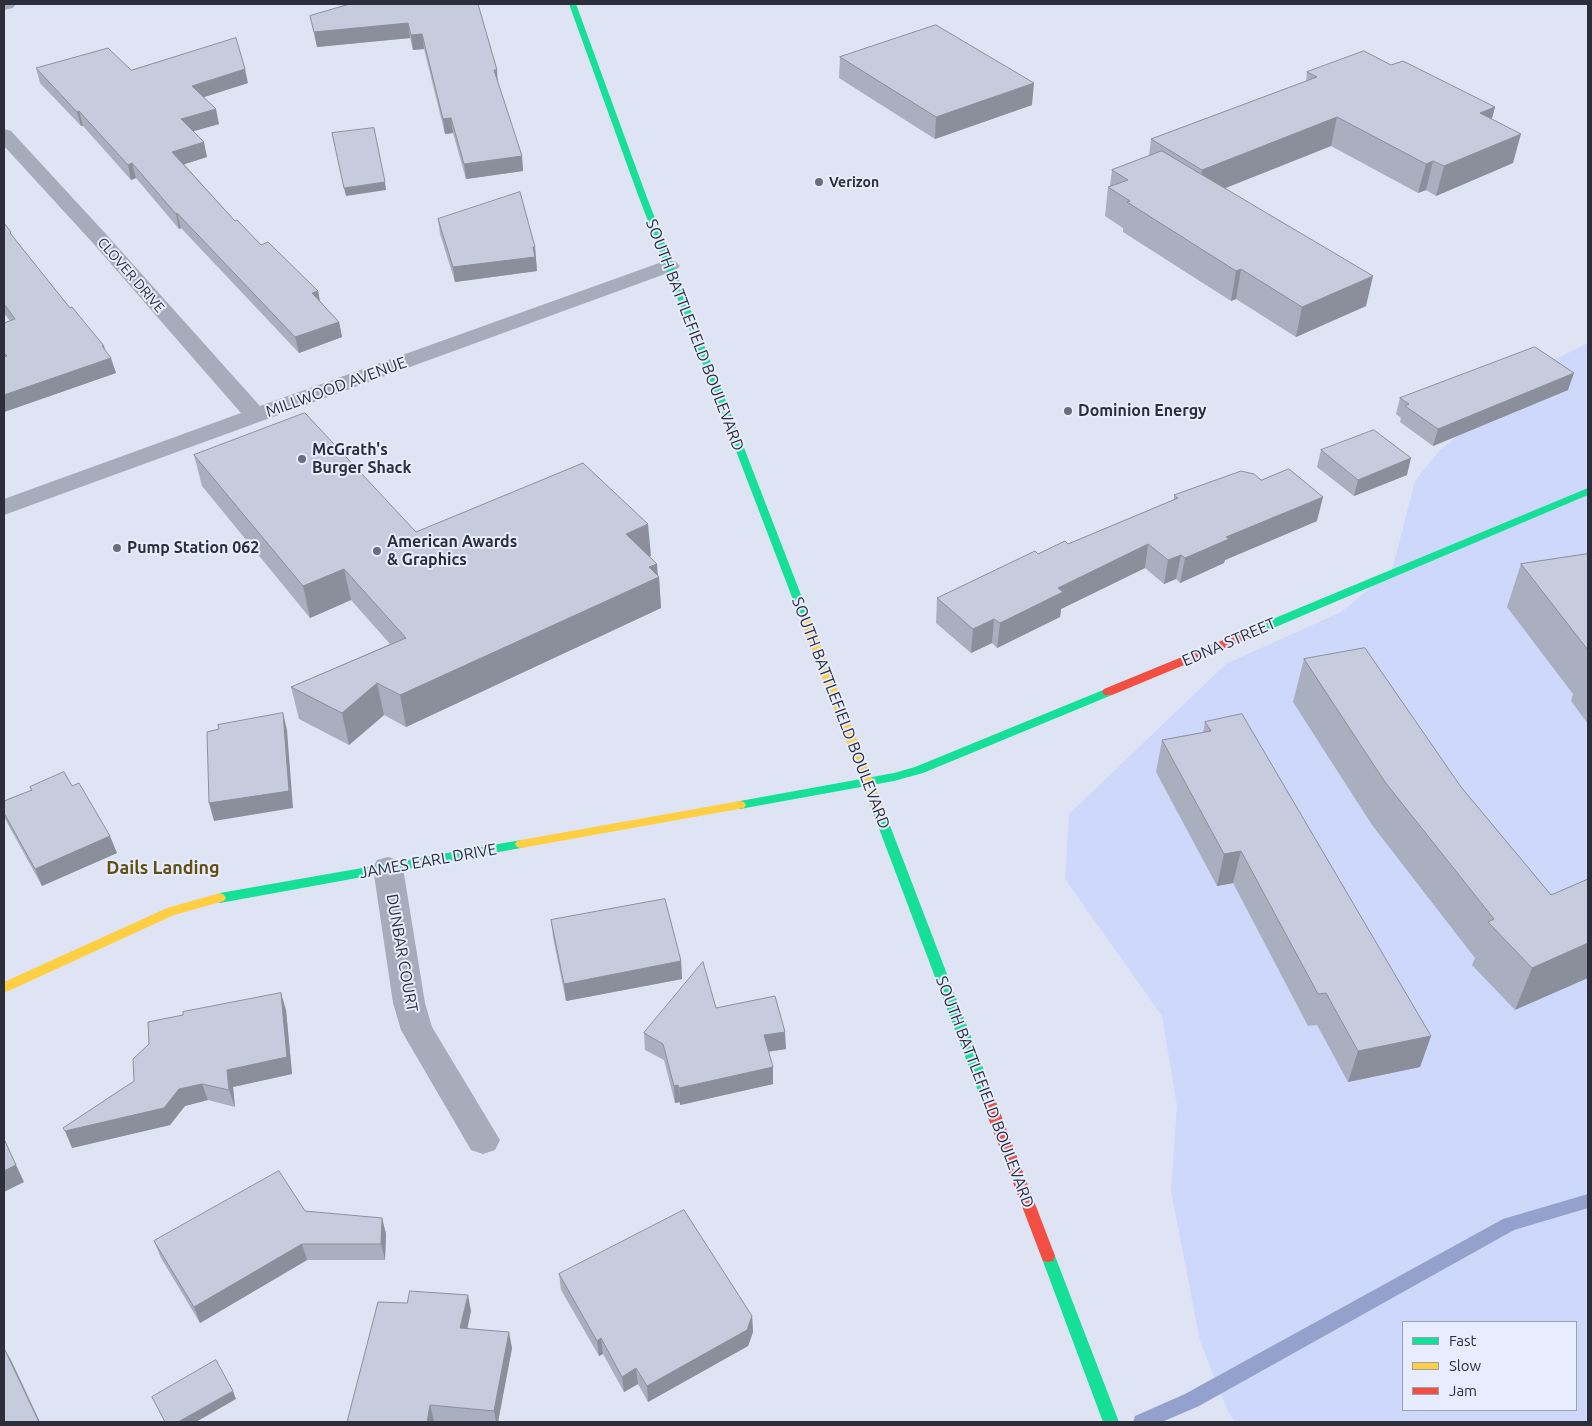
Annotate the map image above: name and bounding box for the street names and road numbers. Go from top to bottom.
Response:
street label: SOUTH BATTLEFIELD BOULEVARD [642,216,748,454]
street label: CLOVER DRIVE [94,234,168,316]
street label: MILLWOOD AVENUE [263,353,409,421]
street label: SOUTH BATTLEFIELD BOULEVARD [788,594,894,832]
street label: EDNA STREET [1179,614,1279,670]
street label: JAMES EARL DRIVE [358,839,498,883]
street label: DUNBAR COURT [382,892,422,1014]
street label: SOUTH BATTLEFIELD BOULEVARD [932,973,1038,1211]

